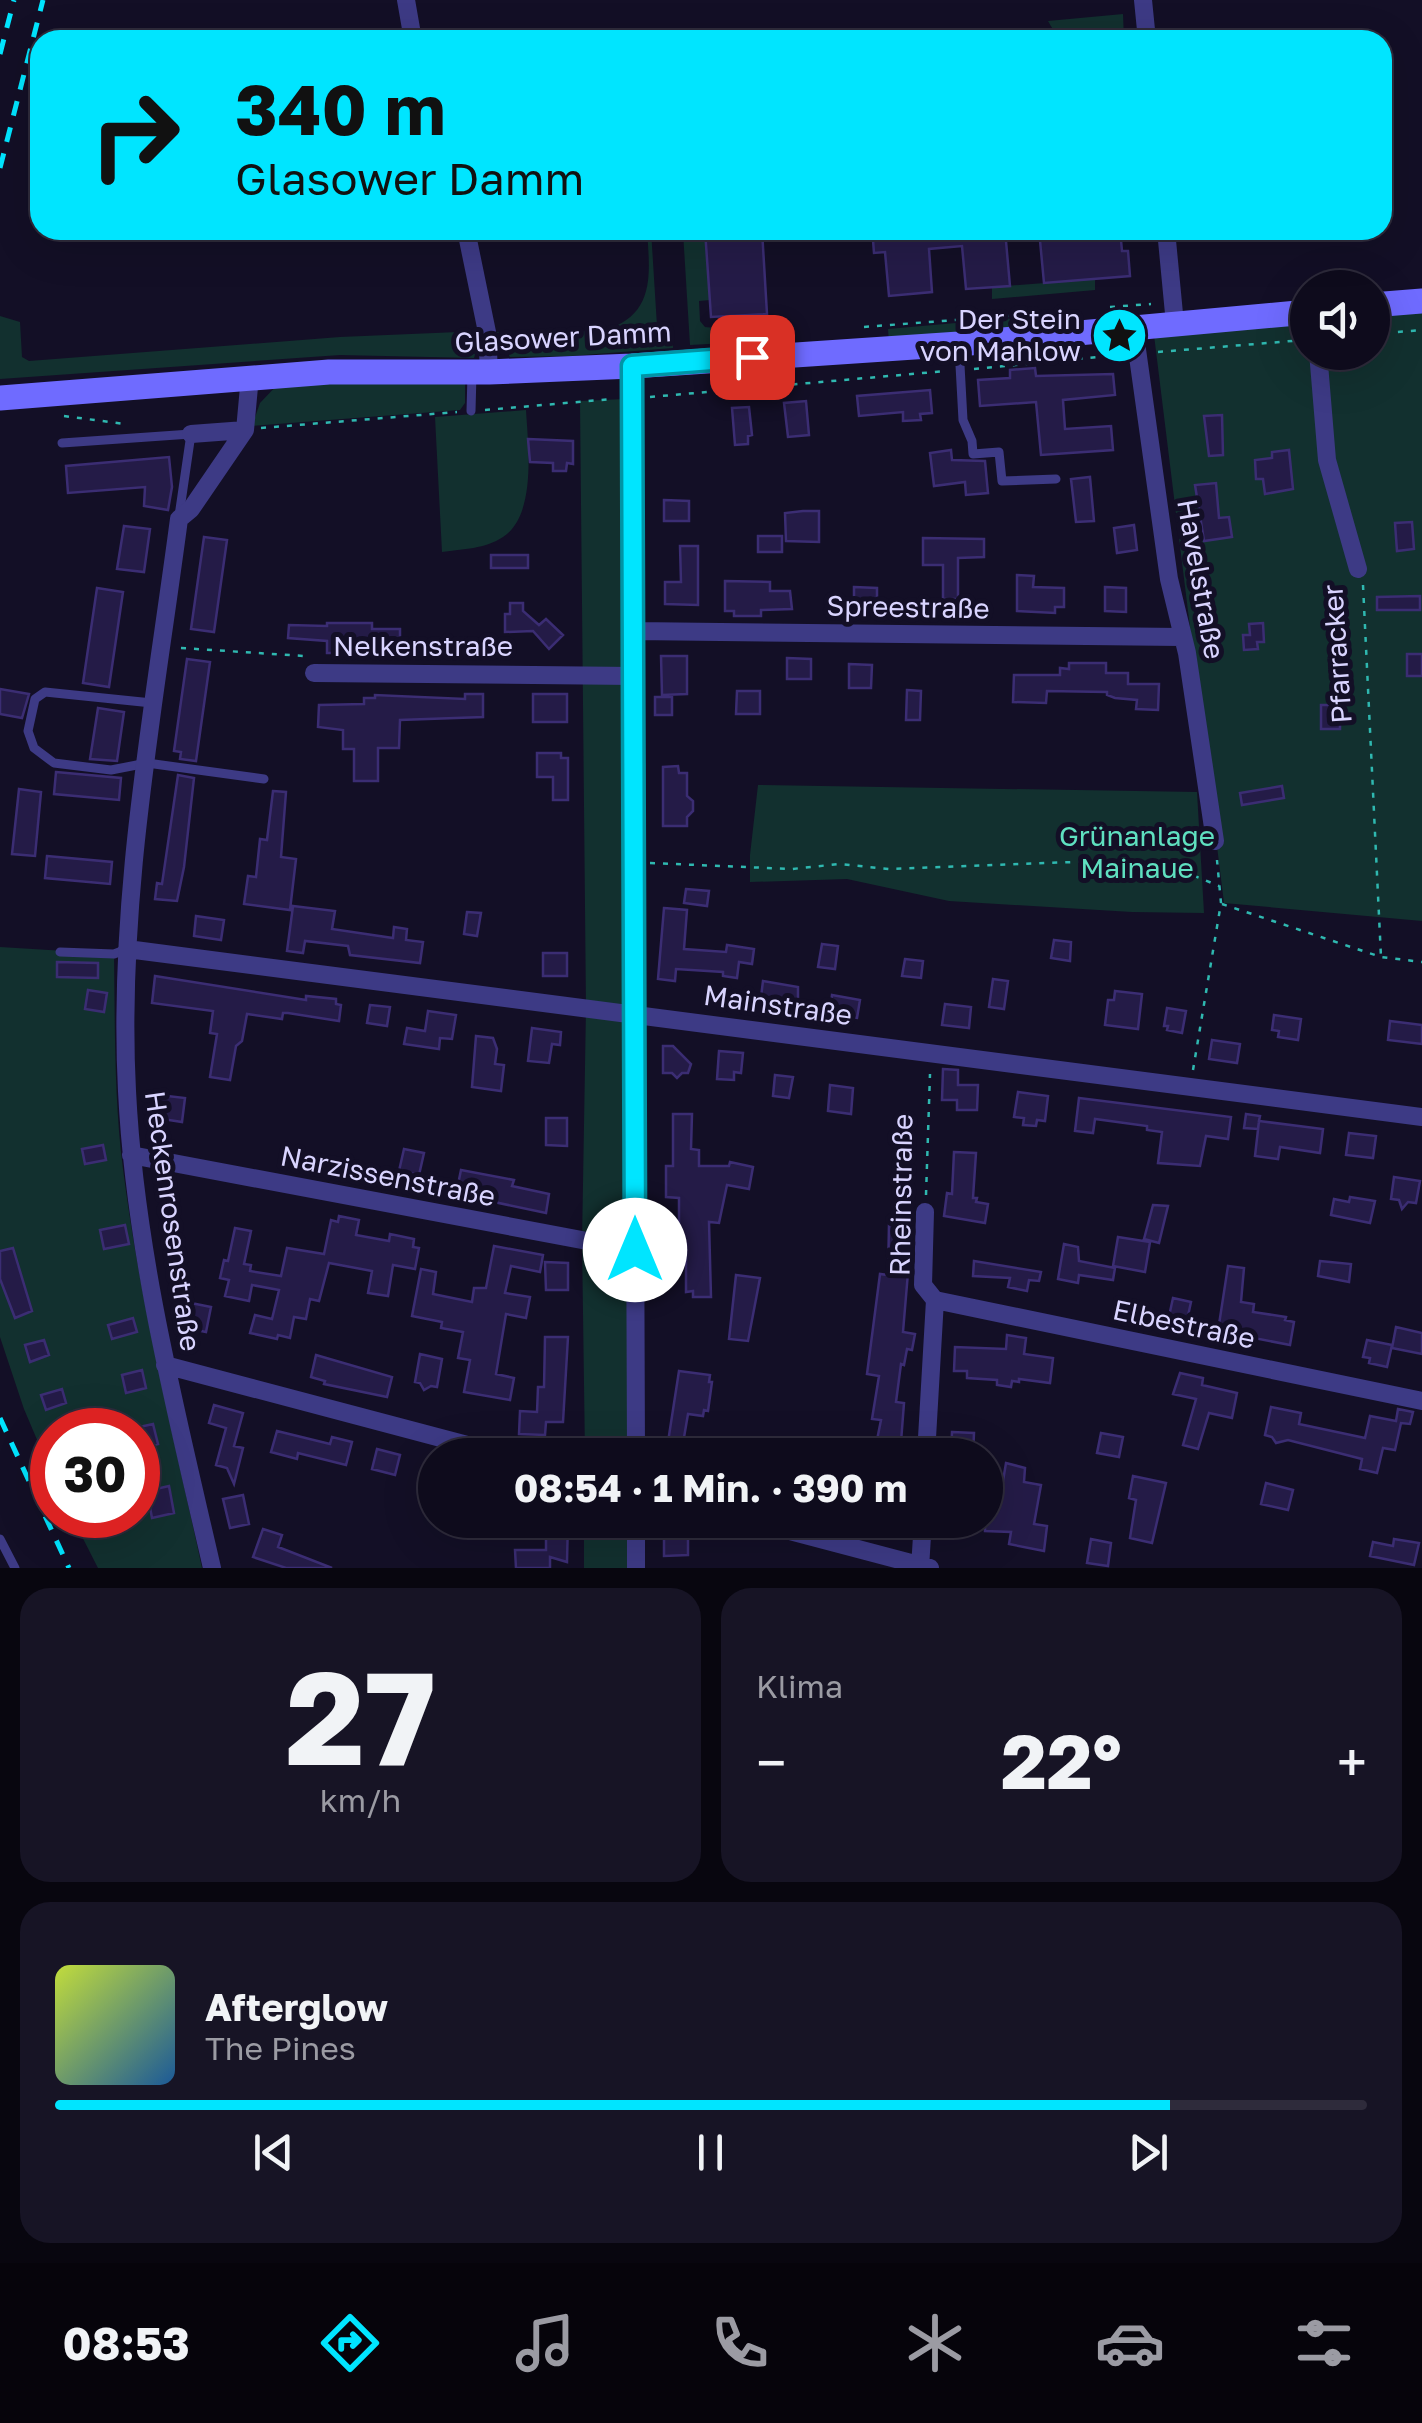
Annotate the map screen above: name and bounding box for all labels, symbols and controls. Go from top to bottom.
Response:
text: 340 m [235,66,446,150]
icon: right [70,70,200,200]
text: Glasower Damm [235,151,584,205]
map controls [1290,270,1390,370]
button: sound [1290,270,1390,370]
place label: Der Stein von Mahlow [920,302,1081,367]
place icon: Der Stein von Mahlow [1090,305,1150,365]
street label: Glasower Damm [454,314,672,359]
pin [710,315,795,400]
icon: arrive [725,330,780,385]
street label: Havelstraße [1171,496,1232,661]
street label: Pfarracker [1315,583,1358,725]
street label: Spreestraße [826,589,990,624]
street label: Nelkenstraße [333,629,513,662]
park label: Grünanlage Mainaue [1059,819,1215,884]
street label: Mainstraße [702,978,854,1031]
street label: Heckenrosenstraße [139,1089,208,1353]
street label: Rheinstraße [883,1114,918,1276]
street label: Narzissenstraße [278,1138,498,1213]
position arrow [583,1198,687,1302]
street label: Elbestraße [1110,1292,1258,1355]
speed limit sign: 30 [30,1408,160,1538]
text: 08:54 · 1 Min. · 390 m [514,1465,907,1510]
text: 27 [285,1638,436,1794]
text: Klima [756,1667,843,1705]
text: 22° [1001,1715,1122,1806]
text: − [756,1729,786,1795]
text: + [1337,1729,1367,1795]
text: km/h [320,1781,401,1819]
text: Afterglow [205,1984,388,2029]
text: The Pines [205,2029,356,2067]
icon: previous [246,2125,301,2180]
icon: pause [683,2125,738,2180]
icon: next [1121,2125,1176,2180]
icon: directions [315,2308,385,2378]
icon: music [510,2308,580,2378]
icon: phone [705,2308,775,2378]
icon: climate [900,2308,970,2378]
icon: car [1095,2308,1165,2378]
icon: filters [1289,2308,1359,2378]
text: 08:53 [62,2316,190,2370]

